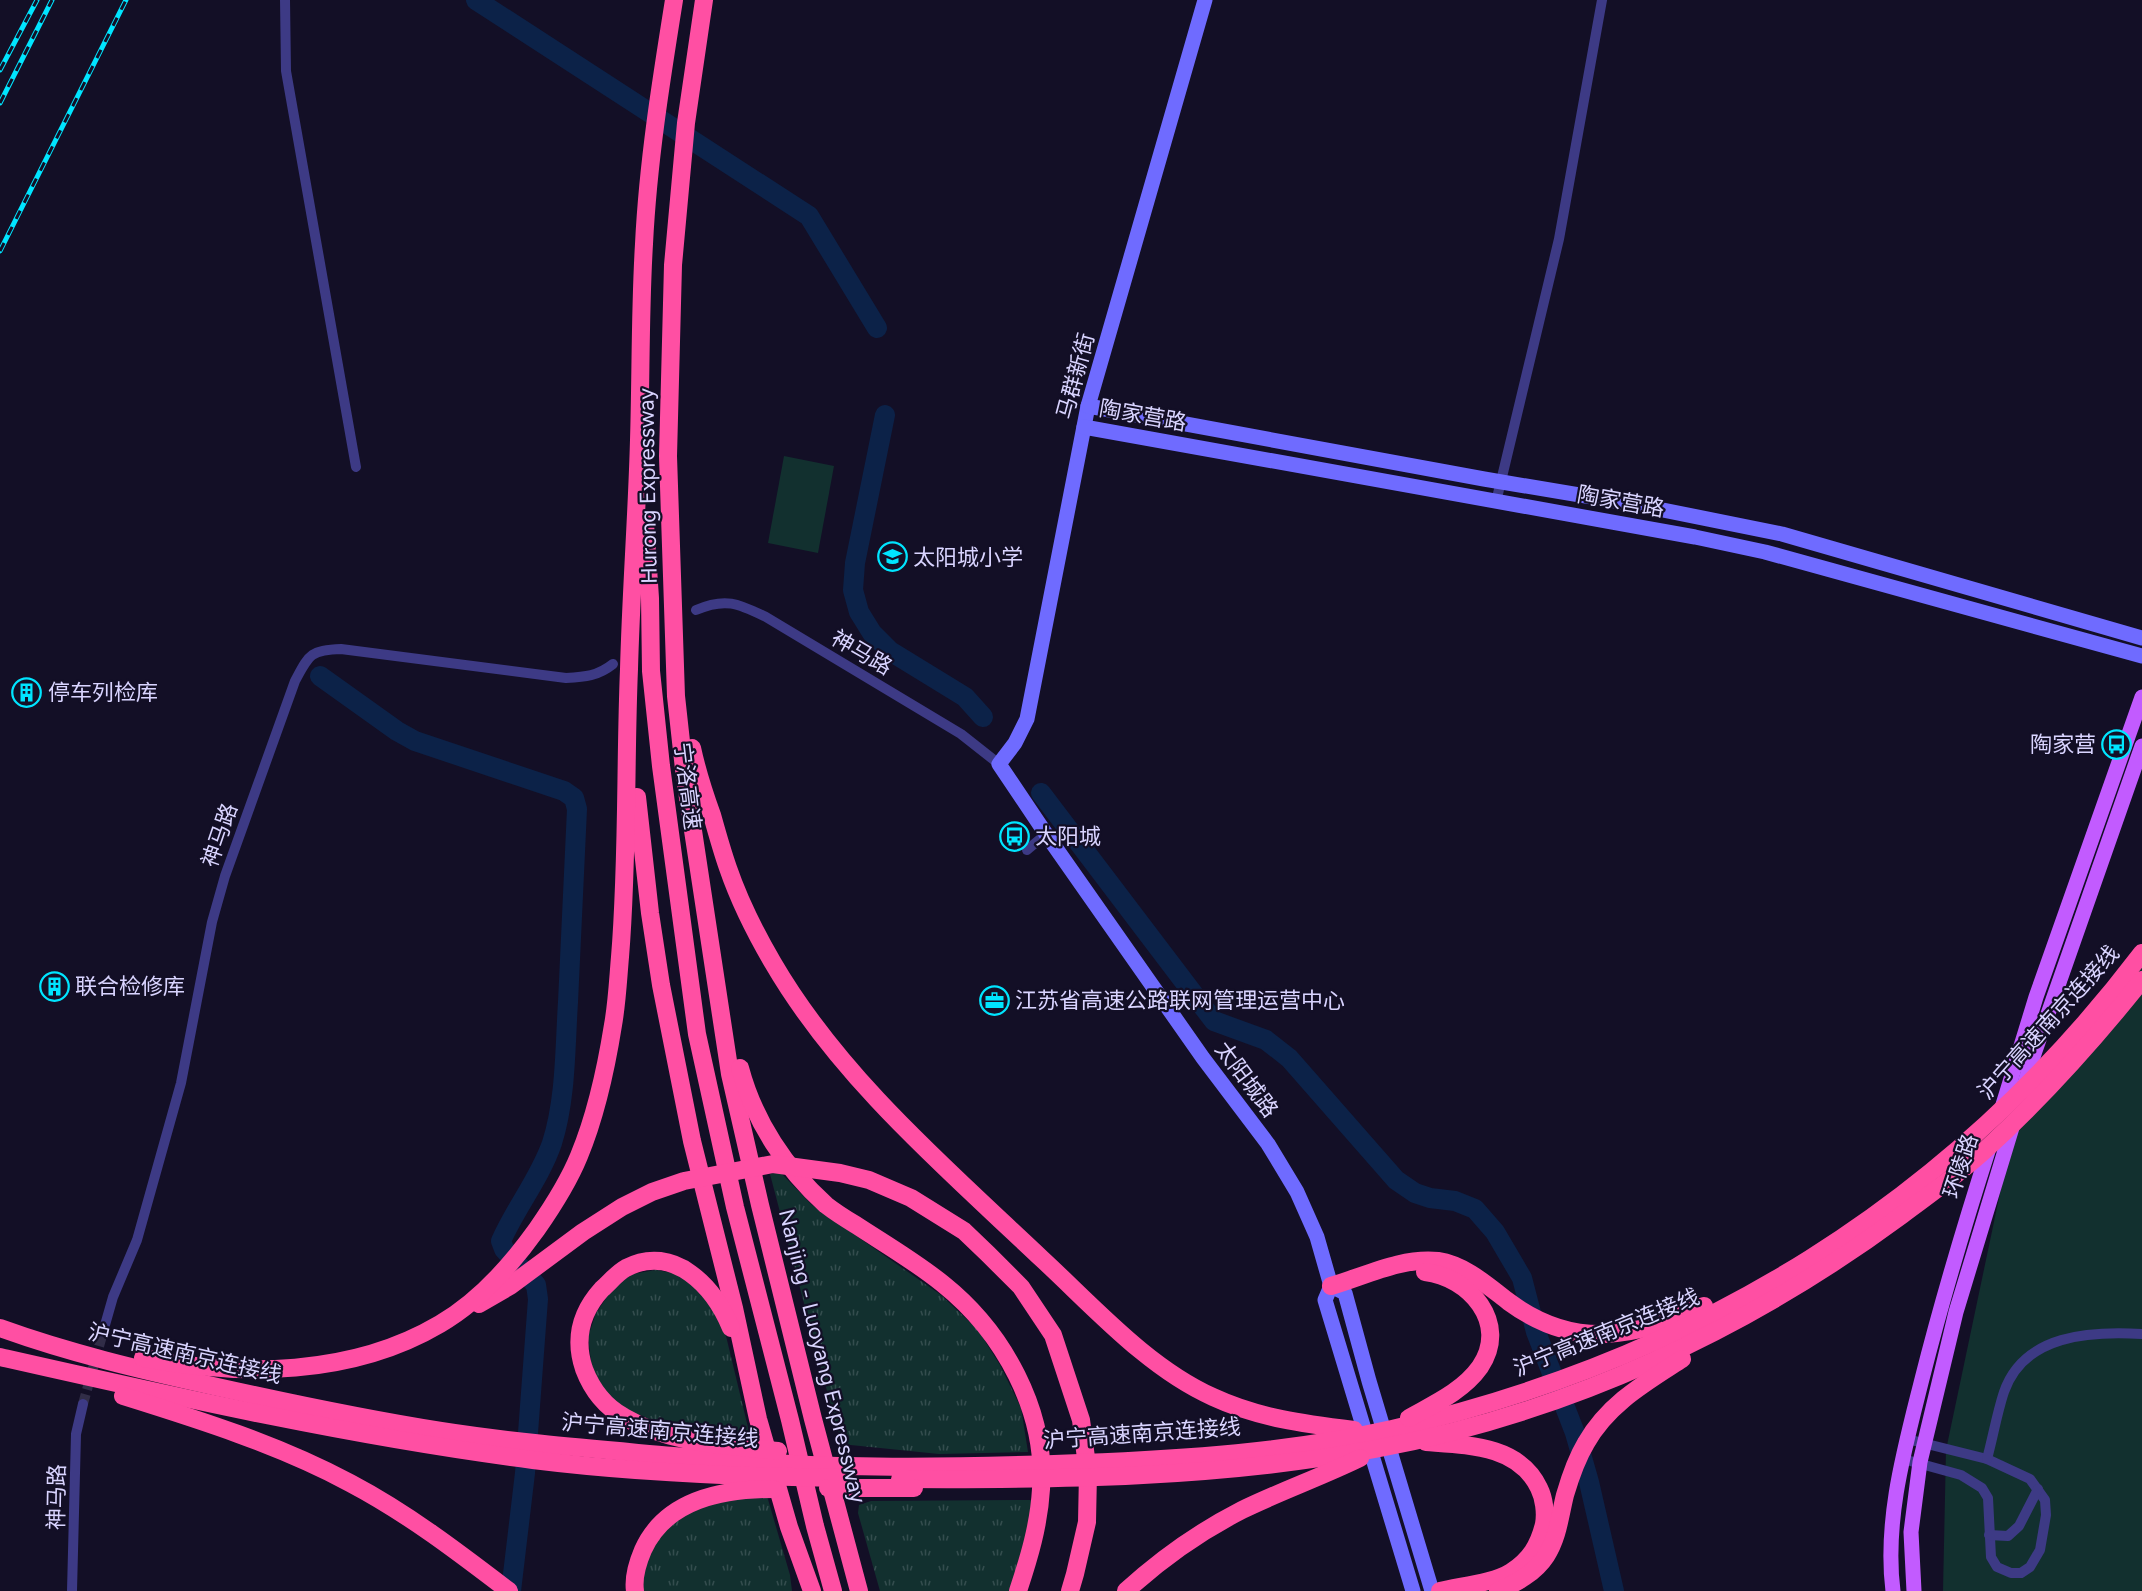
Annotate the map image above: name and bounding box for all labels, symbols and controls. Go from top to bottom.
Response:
street label: 马群新街 [1051,330,1100,422]
street label: Hurong Expressway [632,388,663,584]
street label: 陶家营路 [1097,395,1189,436]
street label: 陶家营路 [1575,481,1667,522]
school or university icon: 太阳城小学 [876,541,908,573]
place label: 太阳城小学 [913,544,1023,571]
street label: 神马路 [826,624,897,681]
building icon: 停车列检库 [11,676,43,708]
place label: 停车列检库 [48,679,158,706]
bus stop icon: 陶家营 [2101,728,2133,760]
place label: 陶家营 [2030,731,2096,758]
street label: 宁洛高速 [669,741,706,831]
street label: 神马路 [196,800,243,871]
bus stop icon: 太阳城 [998,820,1030,852]
place label: 太阳城 [1035,823,1101,850]
street label: 沪宁高速南京连接线 [1972,940,2125,1105]
building icon: 联合检修库 [38,970,70,1002]
place label: 联合检修库 [75,973,185,1000]
office icon: 江苏省高速公路联网管理运营中心 [978,984,1010,1016]
place label: 江苏省高速公路联网管理运营中心 [1015,987,1345,1014]
street label: 太阳城路 [1209,1036,1284,1123]
street label: 环陵路 [1937,1131,1984,1202]
street label: Nanjing - Luoyang Expressway [773,1206,872,1506]
street label: 沪宁高速南京连接线 [1509,1283,1703,1382]
street label: 沪宁高速南京连接线 [85,1318,284,1389]
street label: 沪宁高速南京连接线 [560,1408,760,1453]
street label: 沪宁高速南京连接线 [1042,1413,1242,1454]
street label: 神马路 [42,1464,71,1530]

